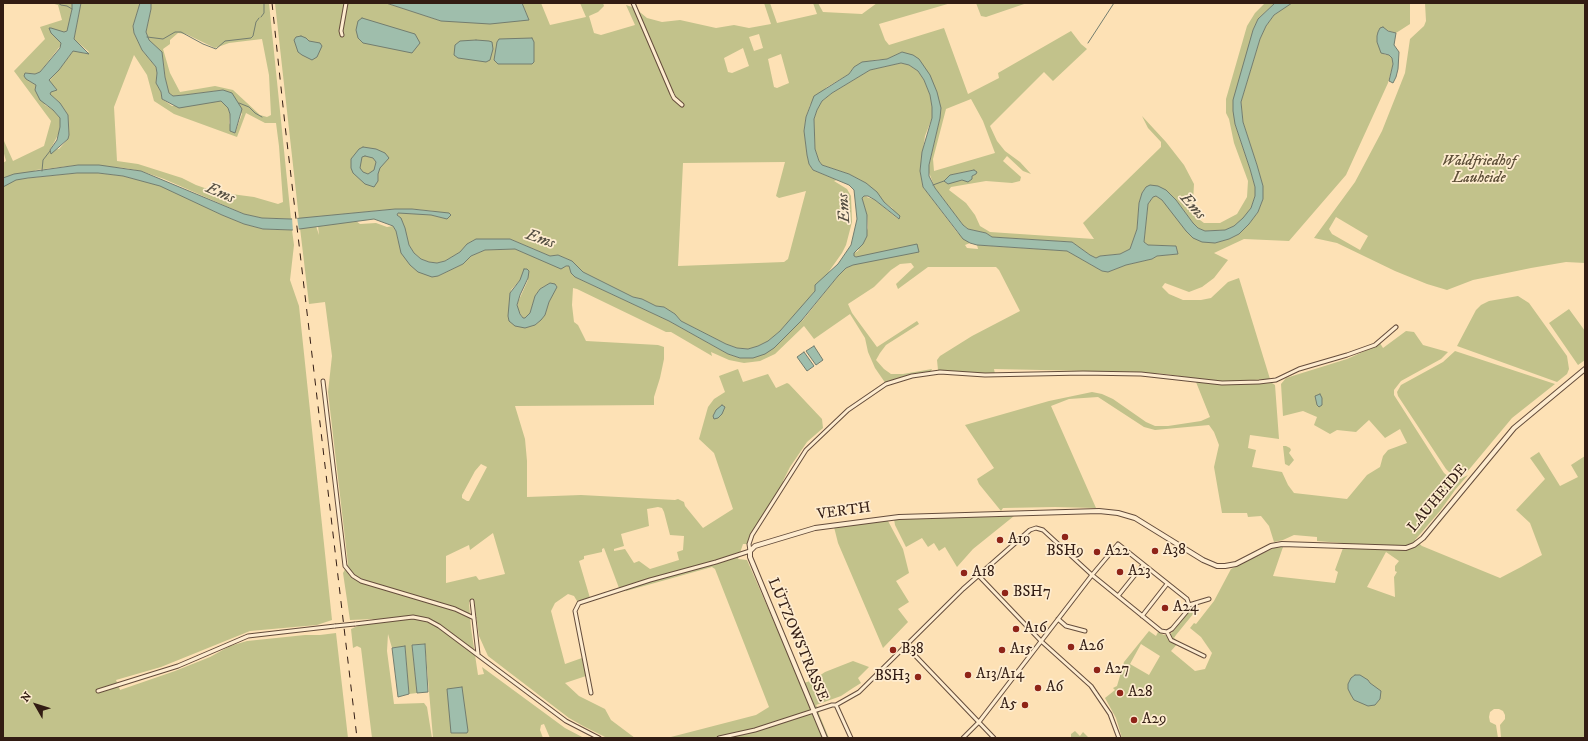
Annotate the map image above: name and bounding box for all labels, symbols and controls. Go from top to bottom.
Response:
park label: Waldfriedhof Lauheide [1442,153,1516,188]
water label: Ems [203,179,237,209]
water label: Ems [1175,190,1209,224]
water label: Ems [834,193,856,223]
water label: Ems [523,226,557,254]
street label: LAUHEIDE [1404,461,1472,537]
street label: VERTH [816,499,872,525]
place label: A19 [1008,531,1030,549]
marker: BSH9 [1060,532,1070,542]
marker: A19 [995,535,1005,545]
place label: A38 [1163,542,1186,560]
place label: BSH9 [1046,543,1084,561]
place label: A22 [1105,543,1129,561]
marker: A38 [1150,546,1160,556]
marker: A22 [1092,547,1102,557]
place label: A23 [1128,563,1151,581]
place label: A18 [972,564,995,582]
marker: A23 [1115,567,1125,577]
marker: A18 [959,568,969,578]
street label: LÜTZOWSTRASSE [763,575,831,705]
place label: BSH7 [1013,584,1051,602]
marker: BSH7 [1000,588,1010,598]
place label: A24 [1173,599,1199,617]
marker: A24 [1160,603,1170,613]
place label: A16 [1024,620,1047,638]
marker: A16 [1011,624,1021,634]
place label: A26 [1079,638,1104,656]
place label: B38 [901,641,924,659]
place label: A15 [1010,641,1032,659]
marker: A26 [1066,642,1076,652]
marker: B38 [888,645,898,655]
marker: A15 [997,645,1007,655]
place label: A27 [1105,661,1129,679]
marker: A27 [1092,665,1102,675]
place label: A13/A14 [976,666,1024,684]
place label: BSH3 [874,668,910,686]
marker: A13/A14 [963,670,973,680]
marker: BSH3 [913,672,923,682]
place label: A6 [1046,679,1063,697]
marker: A6 [1033,683,1043,693]
place label: A28 [1128,684,1152,702]
north arrow [16,685,56,725]
marker: A28 [1115,688,1125,698]
text: N [18,690,35,705]
place label: A5 [1000,696,1017,714]
marker: A5 [1020,700,1030,710]
place label: A29 [1142,711,1166,729]
marker: A29 [1129,715,1139,725]

